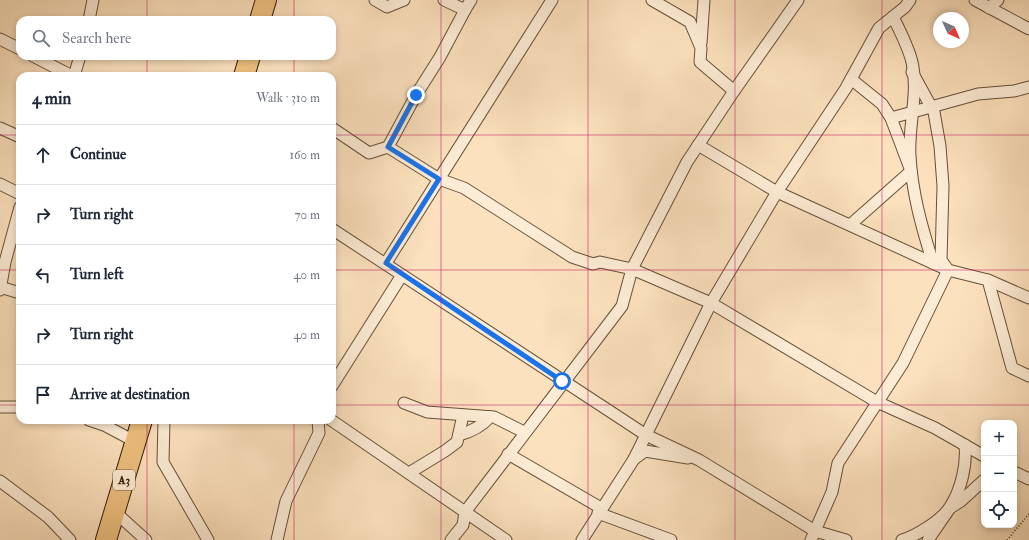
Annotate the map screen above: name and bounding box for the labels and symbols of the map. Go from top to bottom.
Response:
north arrow [933,12,969,48]
route end [407,86,425,104]
route start [553,372,571,390]
road number: A3 [113,470,135,490]

